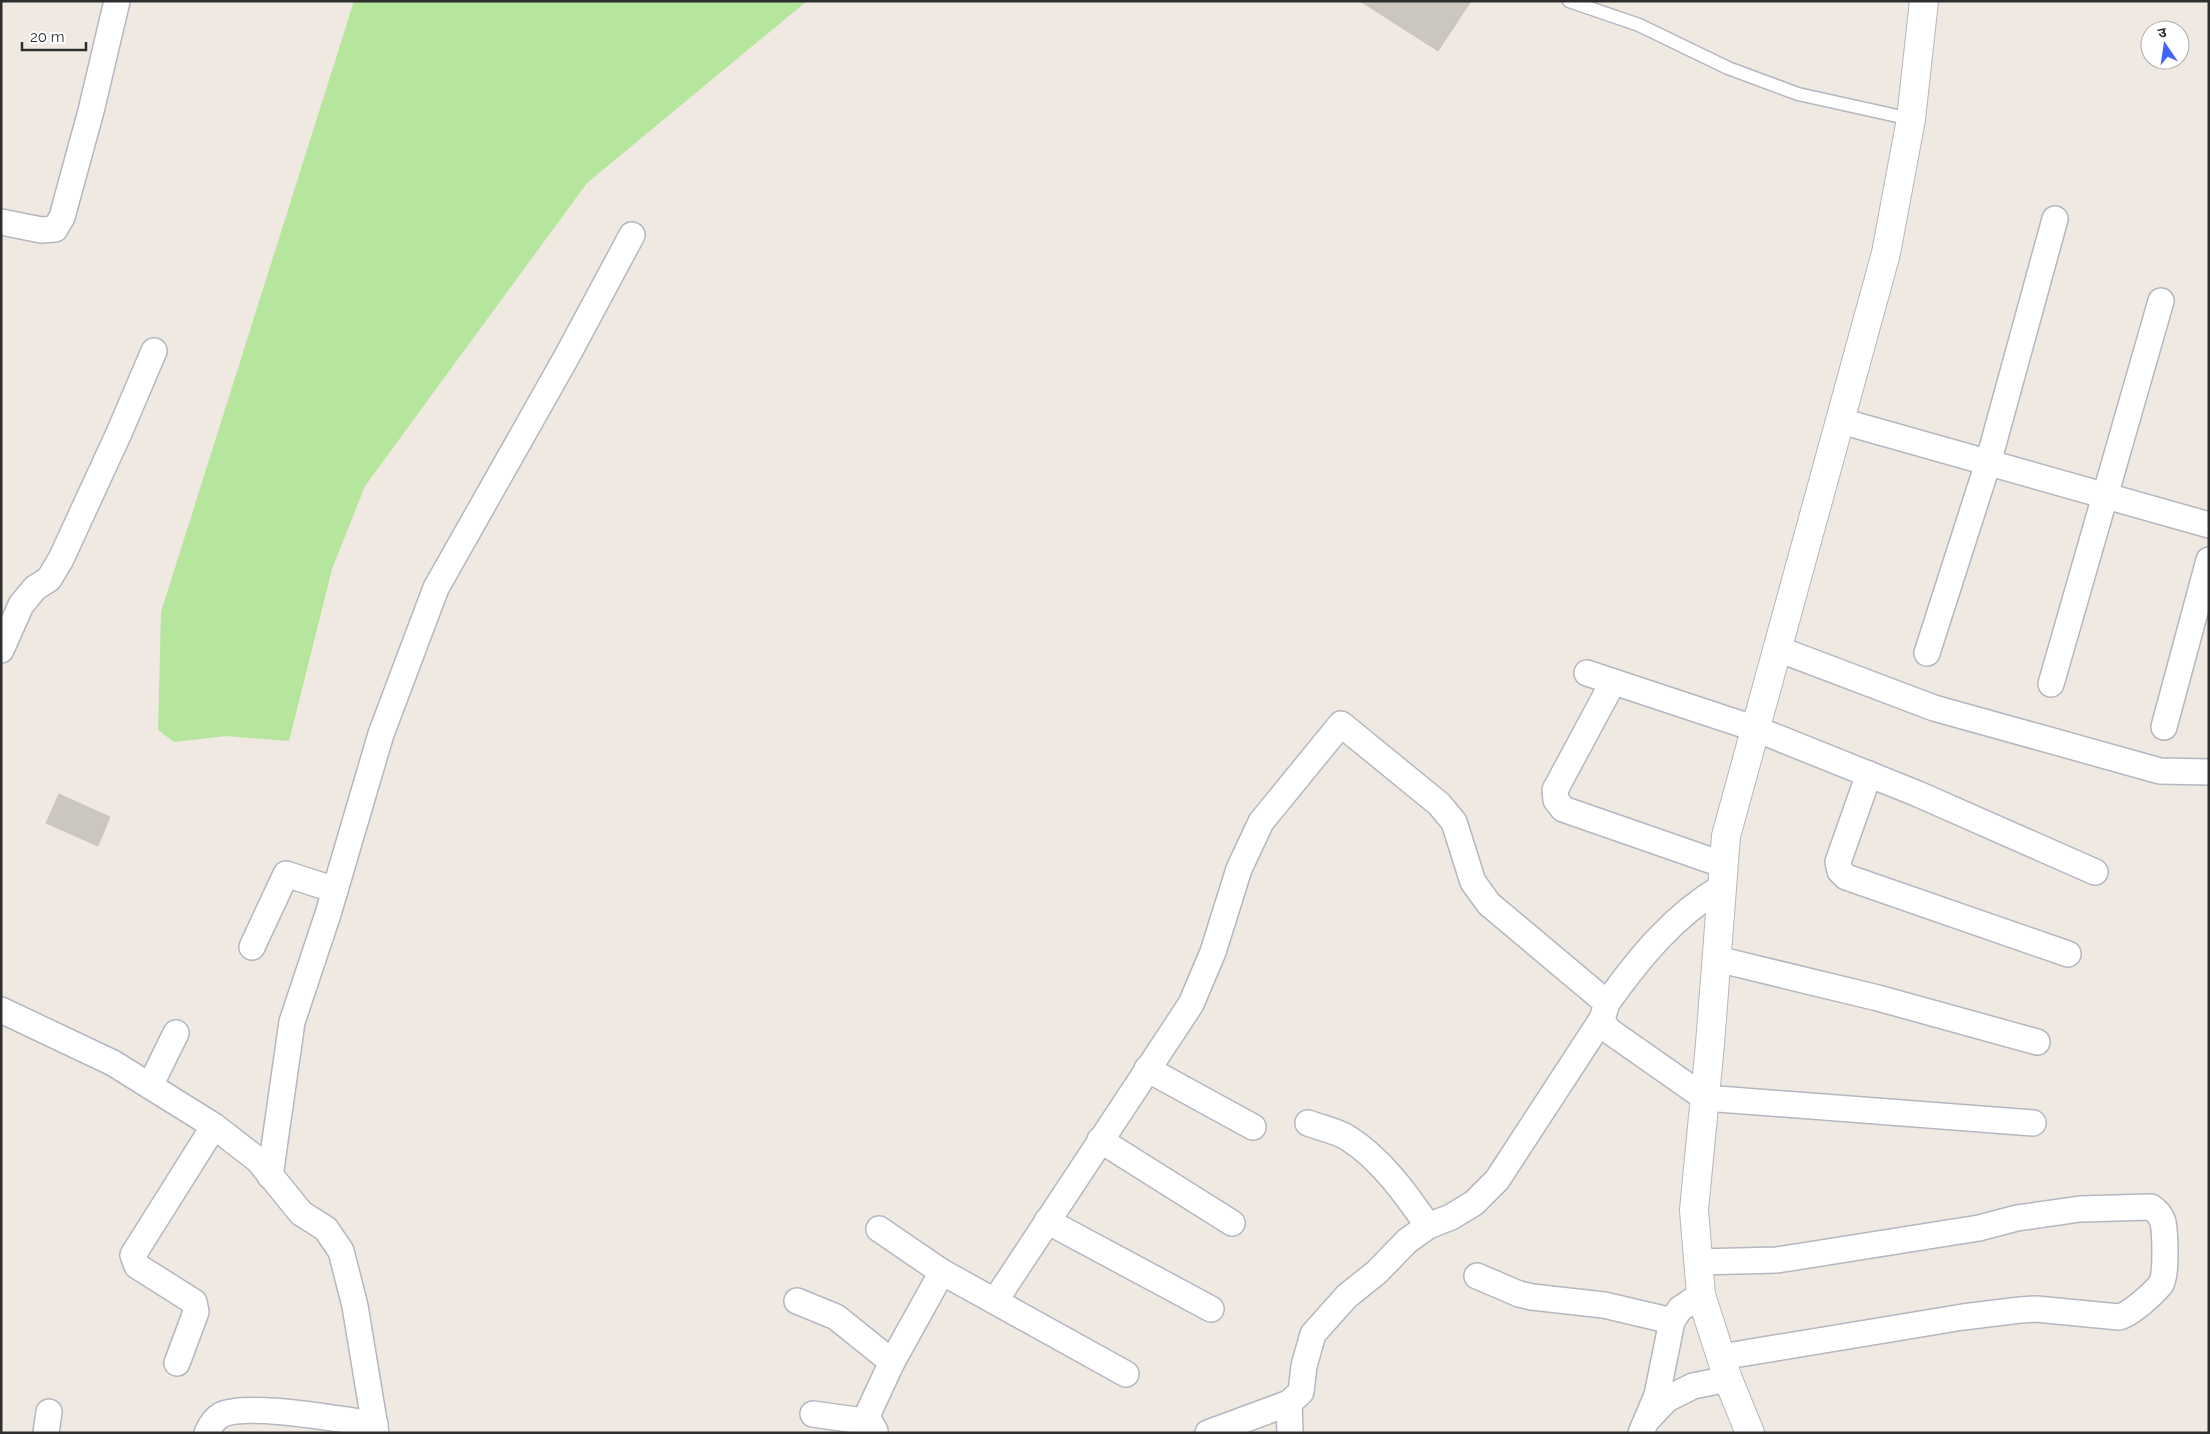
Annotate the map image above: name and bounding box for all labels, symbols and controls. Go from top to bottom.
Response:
scale bar [22,20,86,52]
north arrow [2140,20,2190,70]
text: उ [2156,23,2169,41]
text: 20 m [30,28,65,46]

